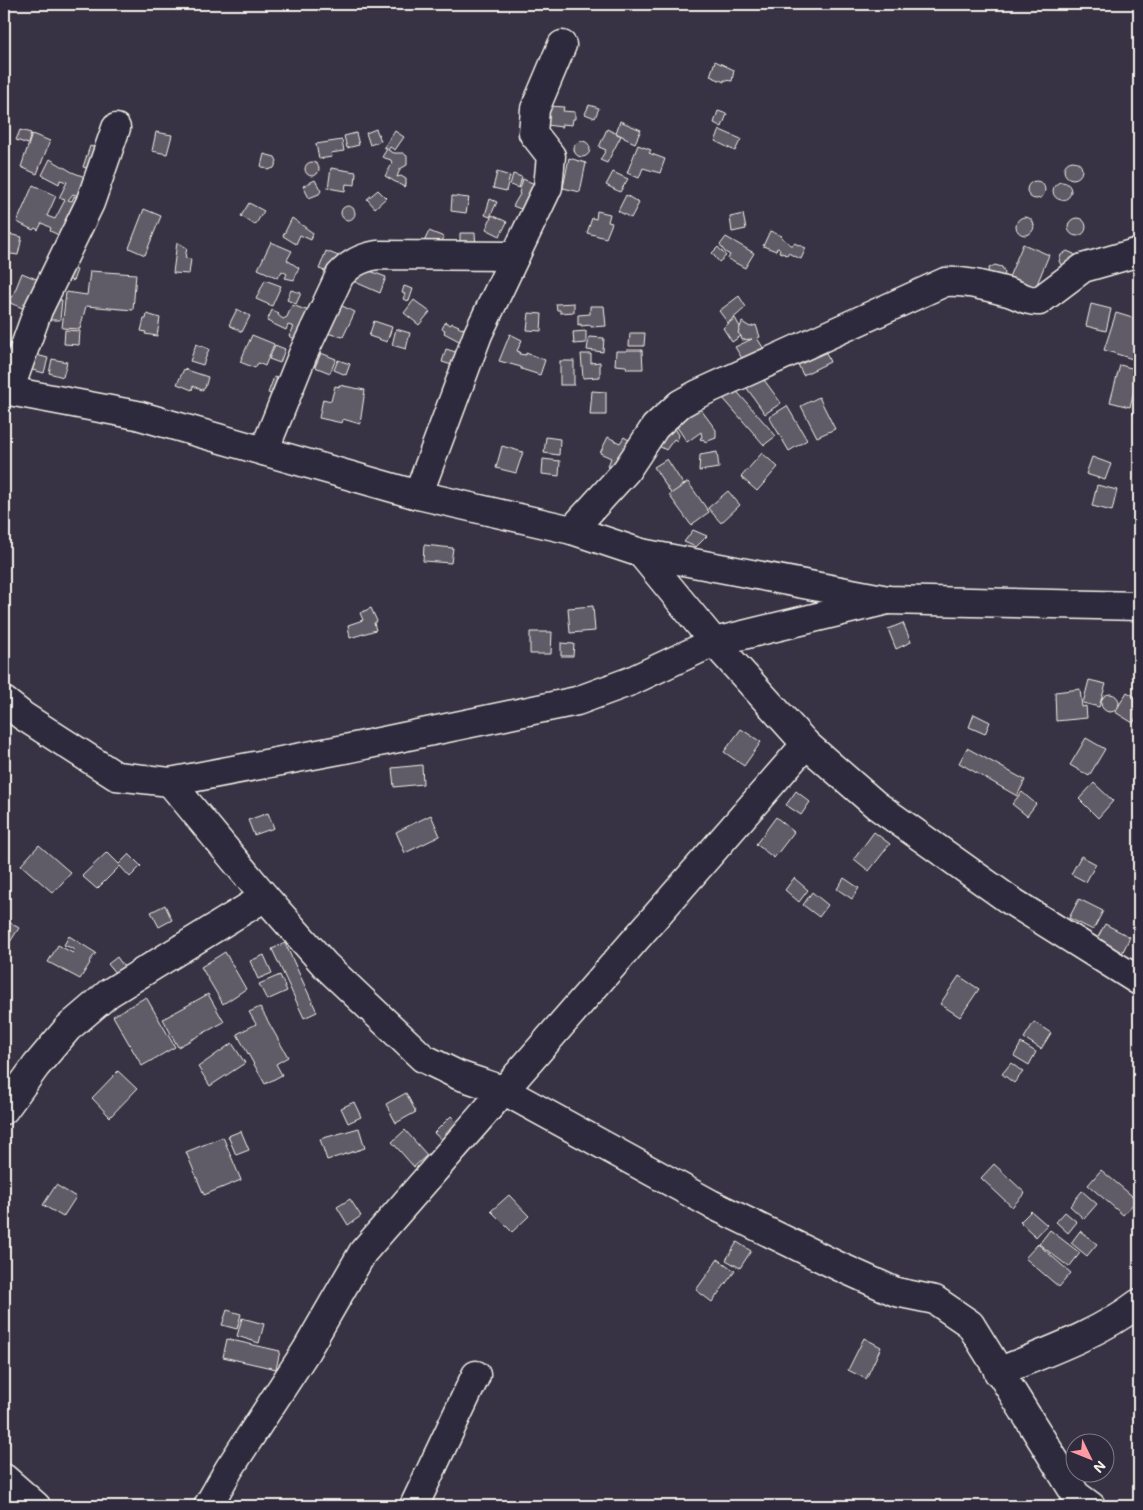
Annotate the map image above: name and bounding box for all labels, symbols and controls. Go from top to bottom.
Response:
north arrow [1066,1432,1116,1482]
text: N [1089,1457,1110,1478]

